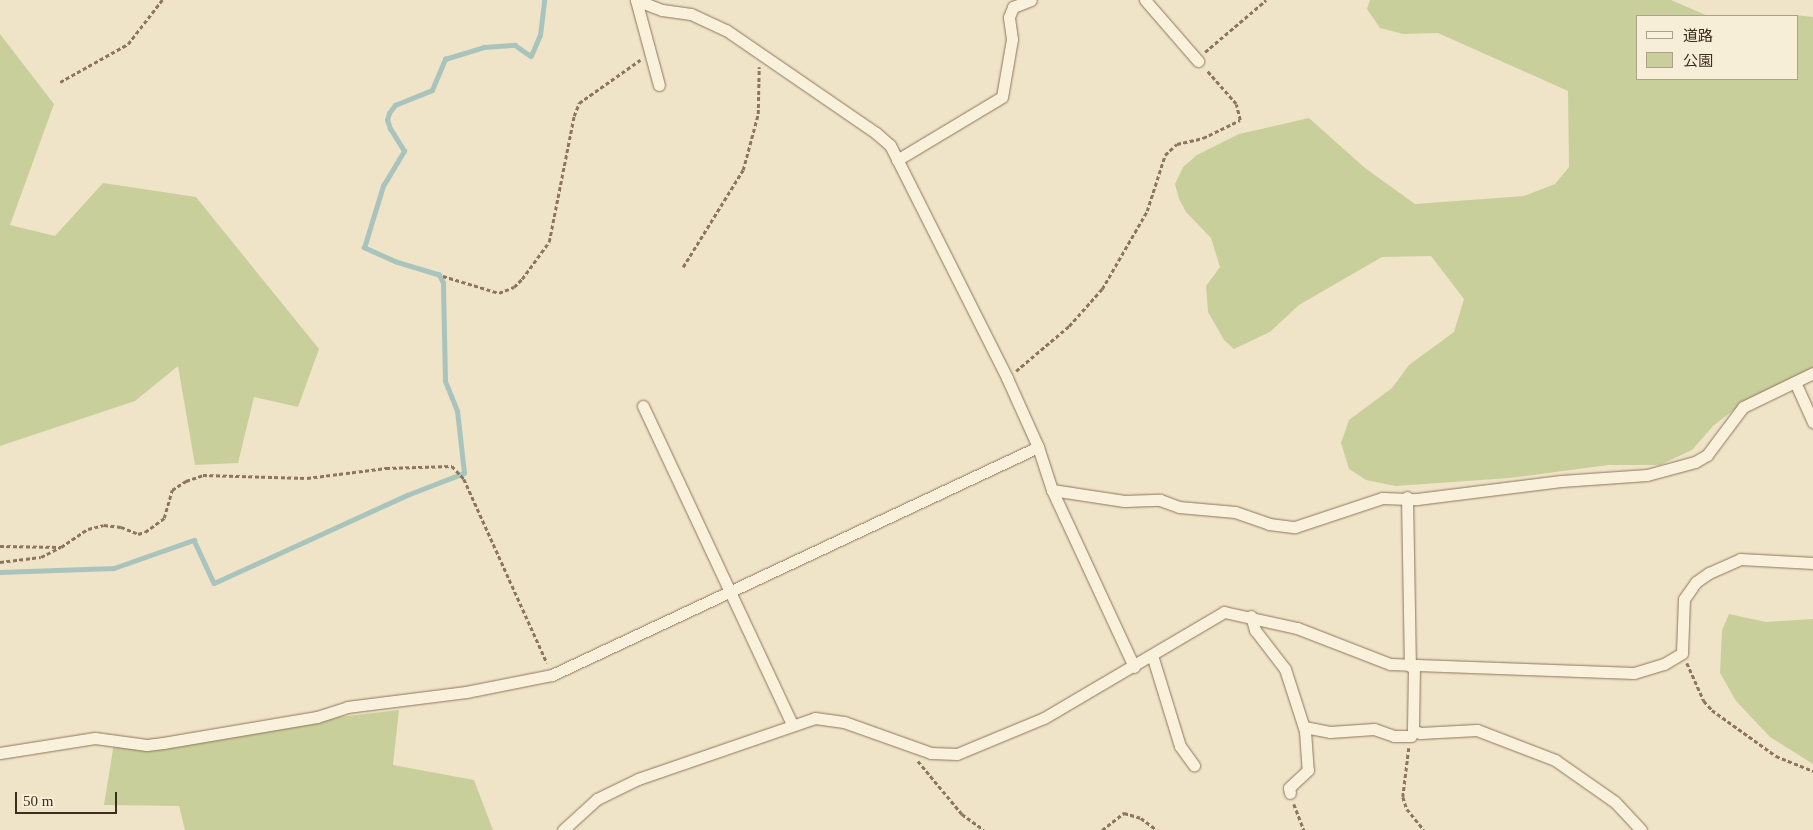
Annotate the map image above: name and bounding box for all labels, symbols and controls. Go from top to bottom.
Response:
legend [1636,15,1798,80]
text: 道路 [1683,28,1713,44]
text: 公園 [1683,53,1713,69]
scale bar [18,782,120,814]
text: 50 m [23,793,53,809]

